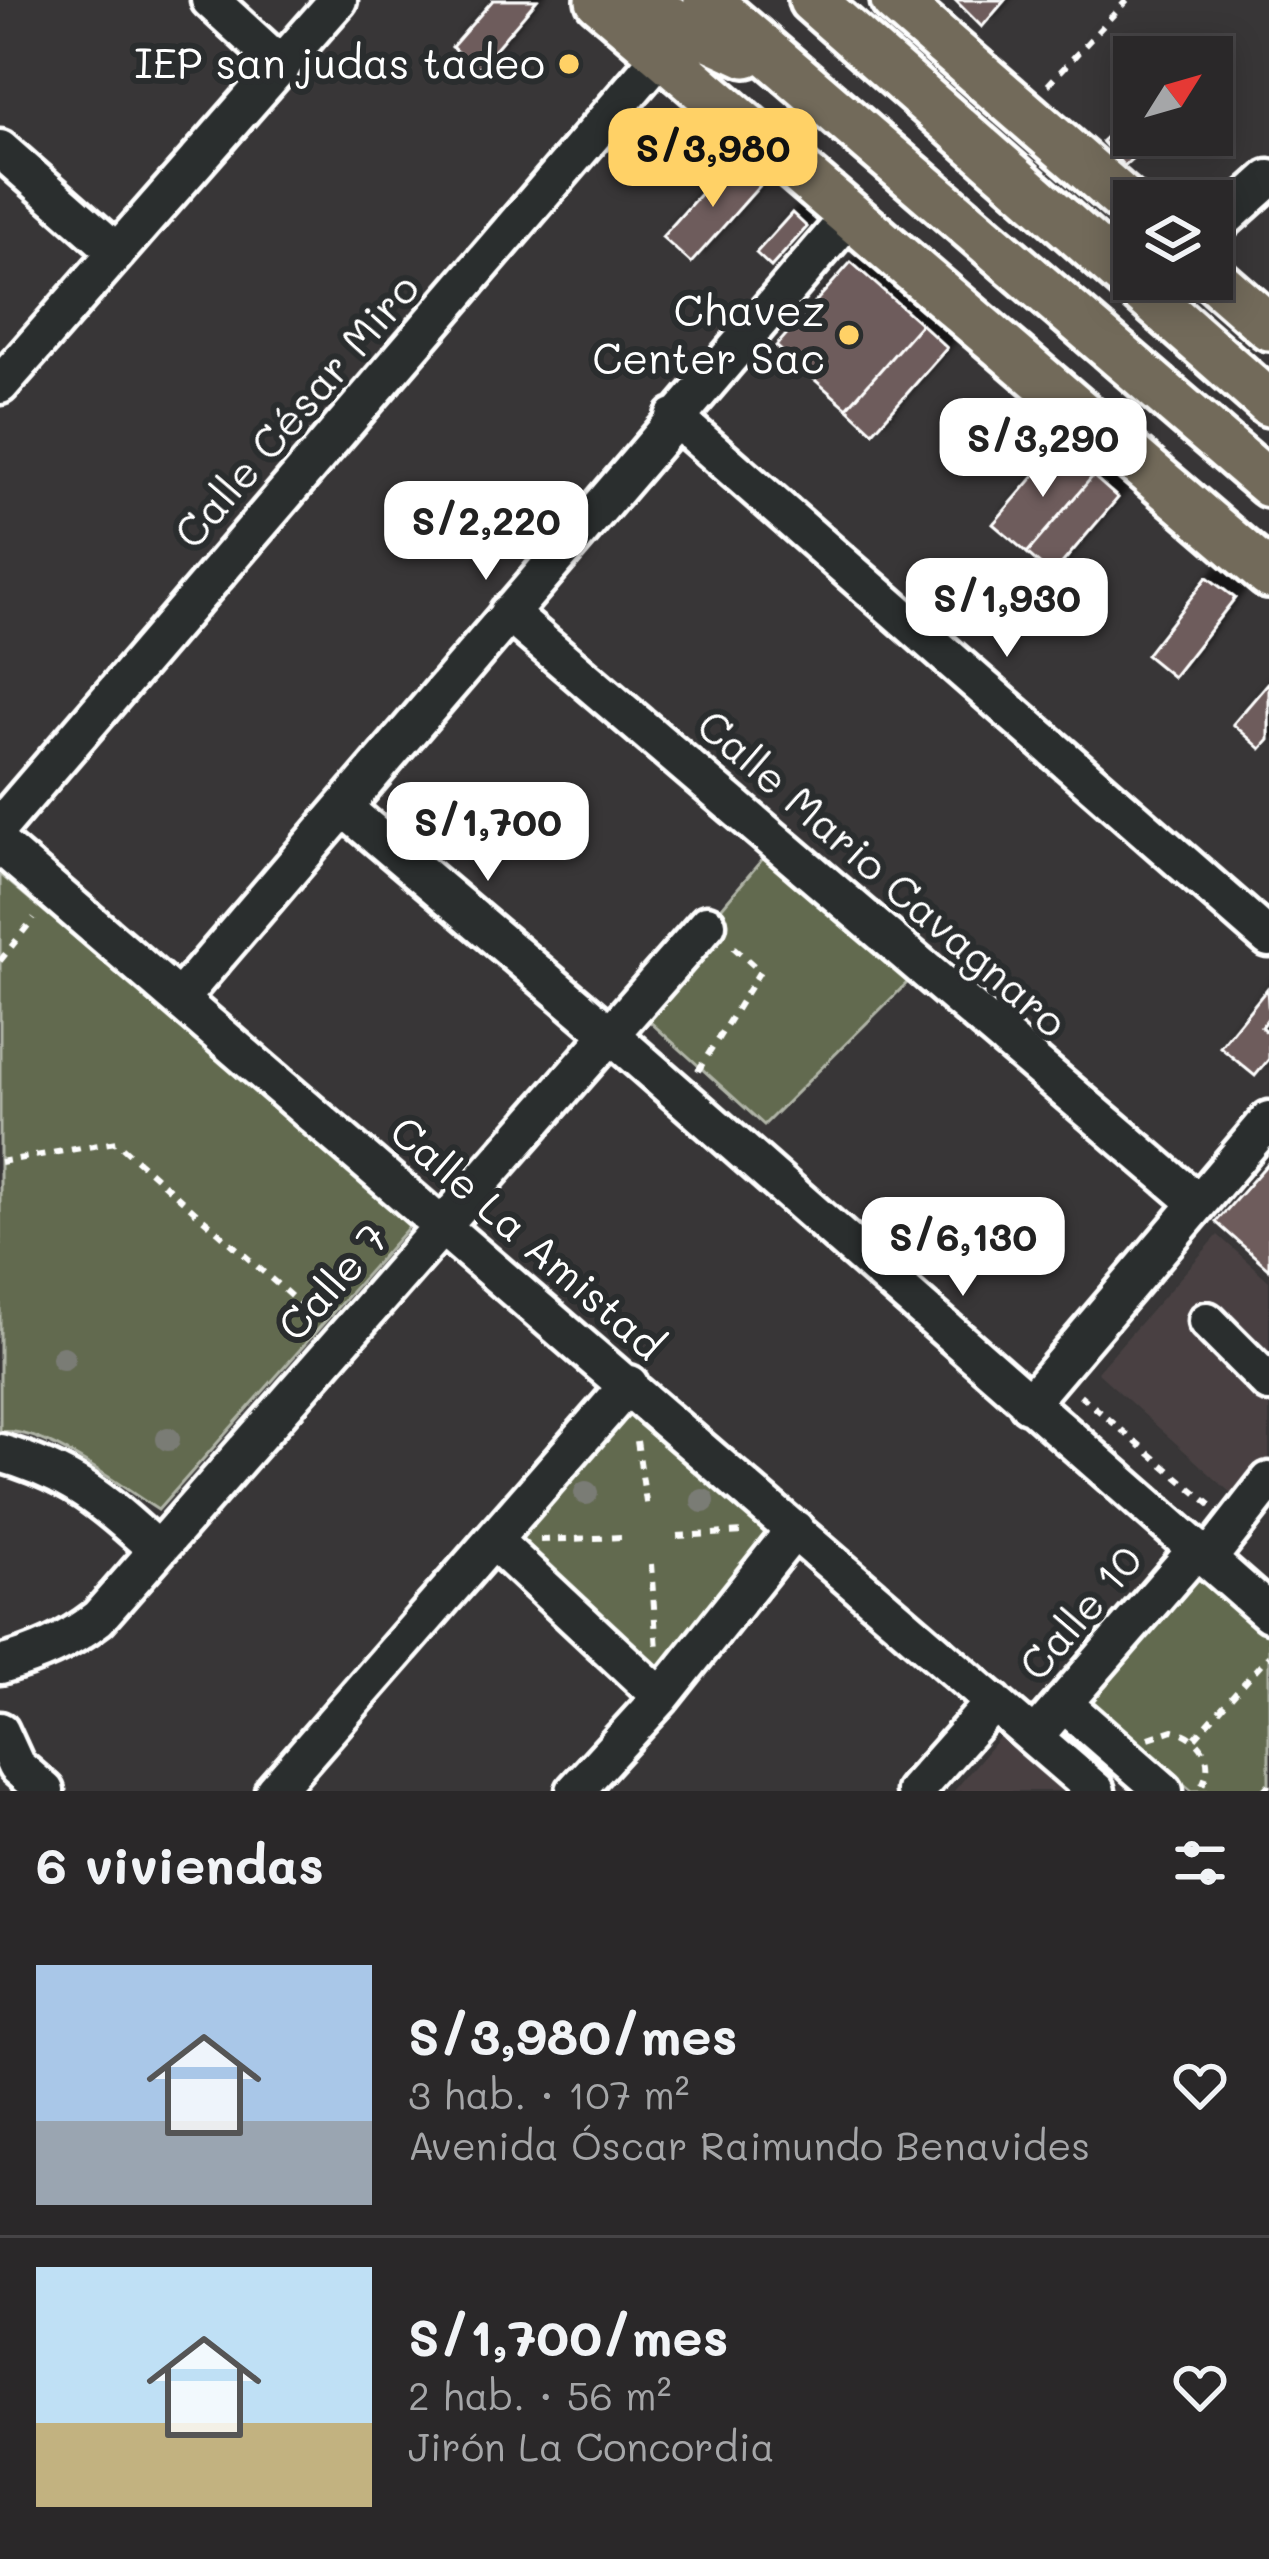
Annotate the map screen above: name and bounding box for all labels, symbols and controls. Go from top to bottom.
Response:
place label: IEP san judas tadeo [134,35,545,90]
north arrow [1113,36,1233,156]
map controls [1113,36,1233,300]
marker: IEP san judas tadeo [556,51,582,77]
pin: S/3,980 [602,108,824,210]
text: S/3,980 [635,121,791,172]
button: layers [1113,180,1233,300]
street label: Calle César Miro [161,261,430,559]
place label: Chavez Center Sac [592,282,825,385]
marker: Chavez Center Sac [836,322,862,348]
pin: S/3,290 [932,398,1154,500]
text: S/3,290 [967,411,1119,462]
pin: S/2,220 [375,481,597,583]
text: S/2,220 [411,494,561,545]
pin: S/1,930 [896,558,1118,660]
text: S/1,930 [933,571,1081,622]
street label: Calle Mario Cavagnaro [686,697,1079,1049]
pin: S/1,700 [377,782,599,884]
text: S/1,700 [414,795,562,846]
street label: Calle La Amistad [380,1103,676,1371]
pin: S/6,130 [852,1197,1074,1299]
text: S/6,130 [889,1210,1037,1261]
street label: Calle 7 [265,1211,399,1351]
street label: Calle 10 [1006,1533,1154,1691]
text: 6 viviendas [36,1830,324,1897]
icon: filters [1167,1830,1233,1896]
text: S/3,980/mes [408,2001,737,2068]
icon: home [132,2013,276,2157]
icon: heart [1167,2052,1233,2118]
text: 3 hab. · 107 m² [408,2068,689,2119]
text: Avenida Óscar Raimundo Benavides [408,2119,1090,2170]
text: S/1,700/mes [408,2302,728,2369]
icon: home [132,2315,276,2459]
icon: heart [1167,2354,1233,2420]
text: 2 hab. · 56 m² [408,2369,671,2420]
text: Jirón La Concordia [408,2420,775,2471]

